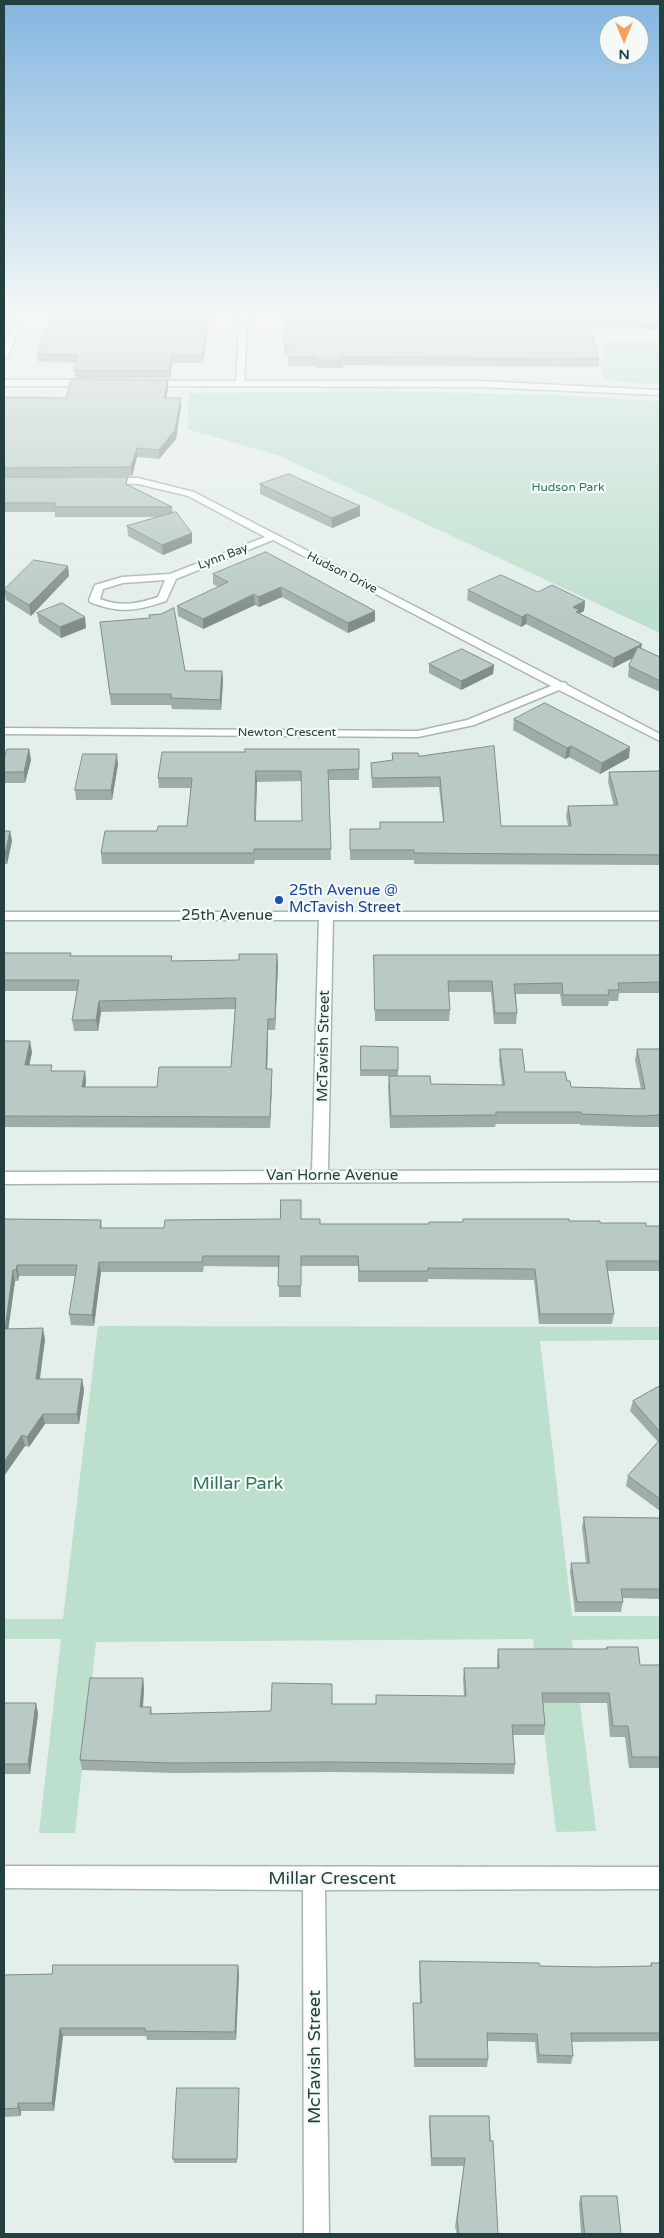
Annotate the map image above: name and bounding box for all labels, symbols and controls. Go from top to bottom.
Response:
north arrow [599,15,649,65]
text: N [618,46,630,63]
park label: Hudson Park [532,481,604,495]
street label: Lynn Bay [196,541,250,573]
street label: Hudson Drive [305,549,379,597]
street label: Newton Crescent [238,726,336,740]
place label: 25th Avenue @ McTavish Street [289,882,401,917]
marker: 25th Avenue @ McTavish Street [273,894,285,906]
street label: 25th Avenue [181,907,273,925]
street label: McTavish Street [314,990,334,1102]
street label: Van Horne Avenue [266,1167,398,1185]
park label: Millar Park [193,1473,283,1495]
street label: Millar Crescent [268,1868,396,1890]
street label: McTavish Street [304,1990,326,2124]

